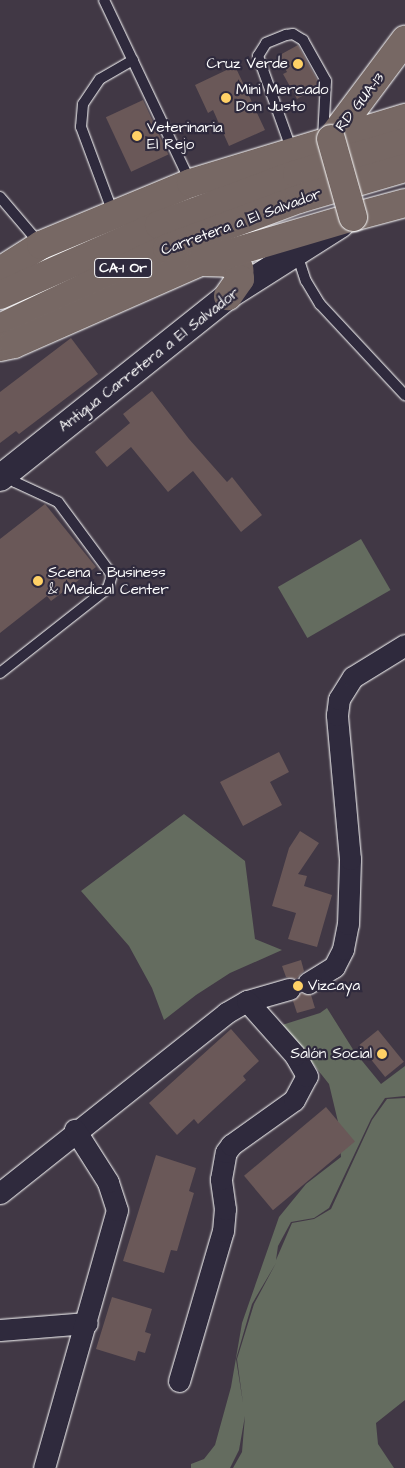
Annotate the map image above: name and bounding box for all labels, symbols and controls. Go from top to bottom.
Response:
place label: Cruz Verde [206,55,288,73]
marker: Cruz Verde [292,58,304,70]
street label: RD GUA-13 [332,69,388,135]
place label: Mini Mercado Don Justo [236,80,329,115]
marker: Mini Mercado Don Justo [220,92,232,104]
place label: Veterinaria El Rejo [147,118,223,153]
marker: Veterinaria El Rejo [131,130,143,142]
street label: Carretera a El Salvador [158,185,324,259]
road number: CA-1 Or [93,256,153,280]
street label: Antigua Carretera a El Salvador [55,284,243,436]
place label: Scena - Business & Medical Center [48,563,169,598]
marker: Scena - Business & Medical Center [32,575,44,587]
place label: Vizcaya [308,977,360,995]
marker: Vizcaya [292,980,304,992]
place label: Salón Social [291,1045,372,1063]
marker: Salón Social [376,1048,388,1060]

